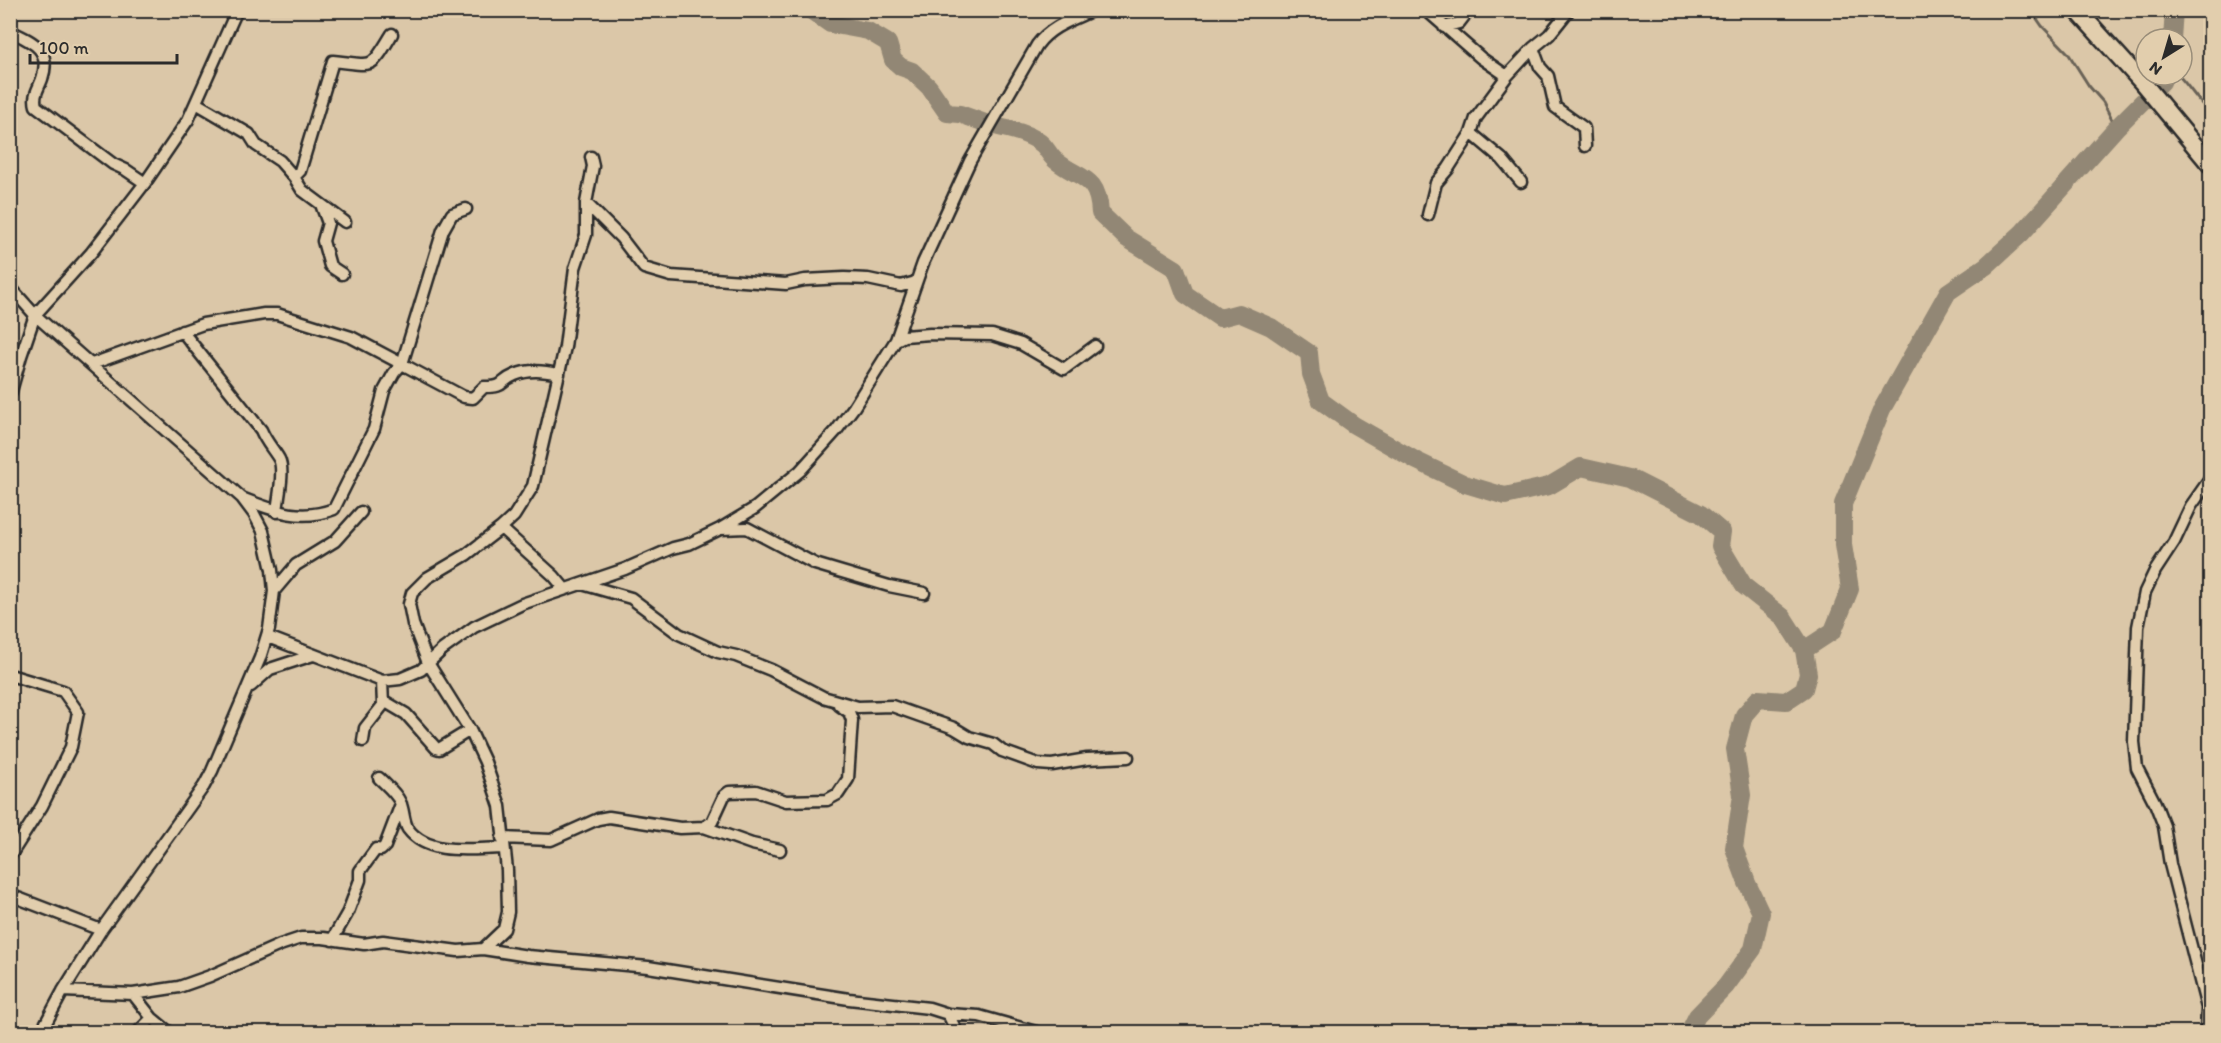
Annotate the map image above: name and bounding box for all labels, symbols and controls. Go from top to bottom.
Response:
scale bar [30,27,177,65]
north arrow [2134,27,2194,87]
text: 100 m [39,37,89,59]
text: N [2145,58,2165,79]

